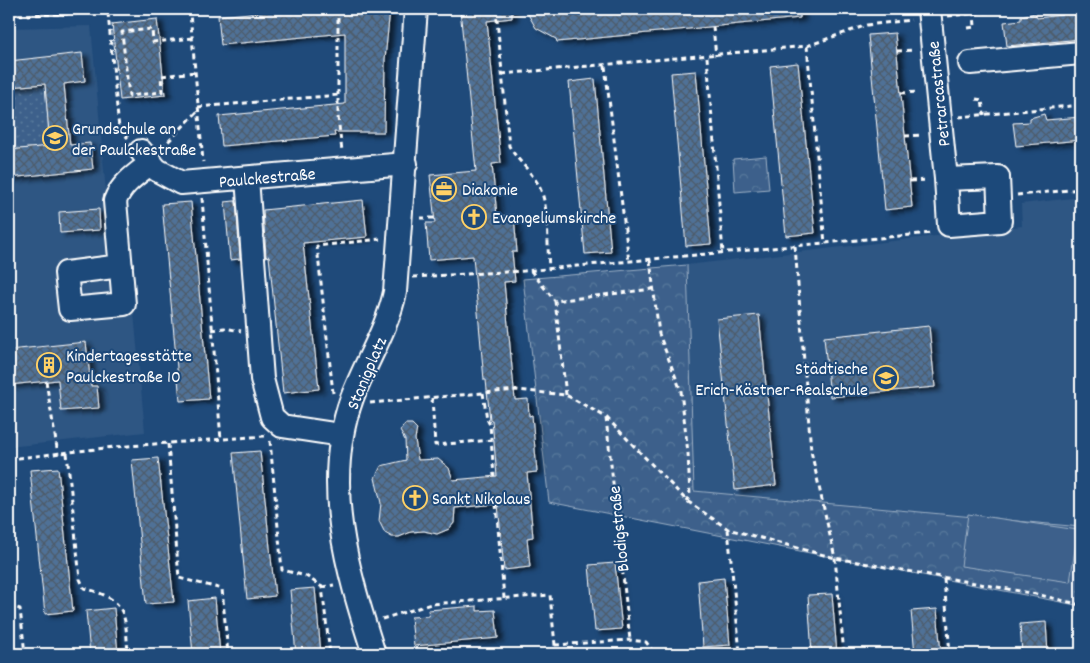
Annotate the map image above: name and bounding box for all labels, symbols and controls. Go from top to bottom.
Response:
street label: Petrarcastraße [923,40,958,148]
place label: Grundschule an der Paulckestraße [72,118,196,164]
school or university icon: Grundschule an der Paulckestraße [42,125,68,151]
street label: Paulckestraße [218,163,317,196]
office icon: Diakonie [431,176,457,202]
place label: Diakonie [462,179,518,204]
church icon: Evangeliumskirche [461,204,487,230]
place label: Evangeliumskirche [492,207,616,232]
street label: Stanigplatz [342,334,395,414]
place label: Kindertagesstätte Paulckestraße 10 [66,345,192,391]
building icon: Kindertagesstätte Paulckestraße 10 [36,352,62,378]
place label: Städtische Erich-Kästner-Realschule [695,358,868,404]
school or university icon: Städtische Erich-Kästner-Realschule [873,365,899,391]
street label: Blodigstraße [604,484,637,573]
church icon: Sankt Nikolaus [402,485,428,511]
place label: Sankt Nikolaus [432,488,530,513]

